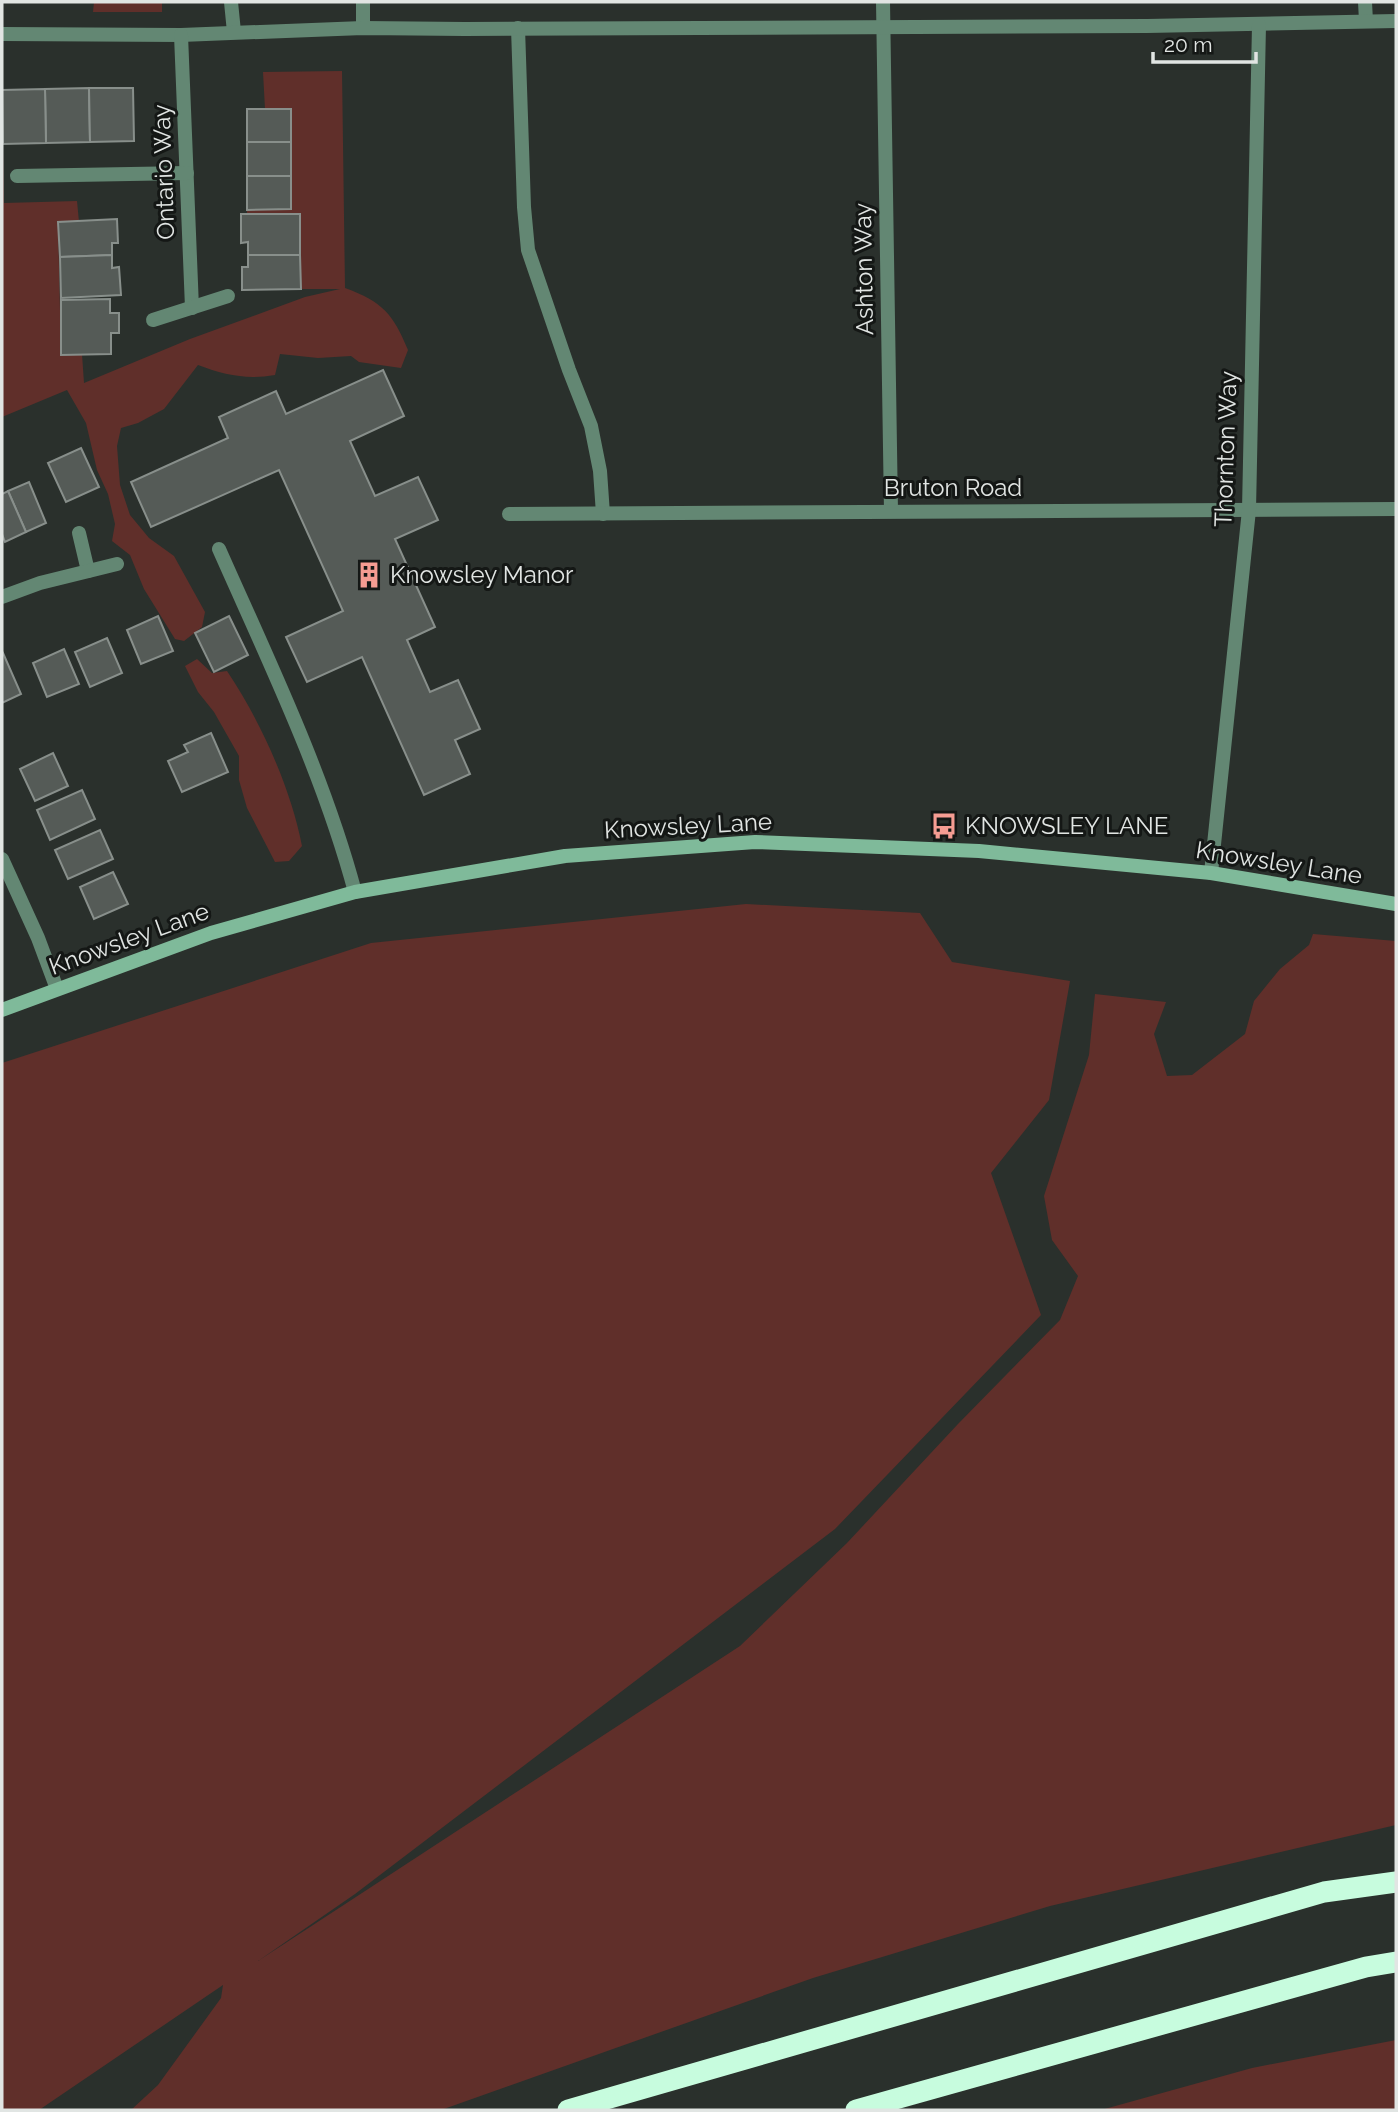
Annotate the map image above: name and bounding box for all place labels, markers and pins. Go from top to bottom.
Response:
building icon: Knowsley Manor [354,560,384,590]
place label: Knowsley Manor [390,560,574,589]
bus stop icon: KNOWSLEY LANE [929,811,959,841]
place label: KNOWSLEY LANE [965,811,1168,840]

